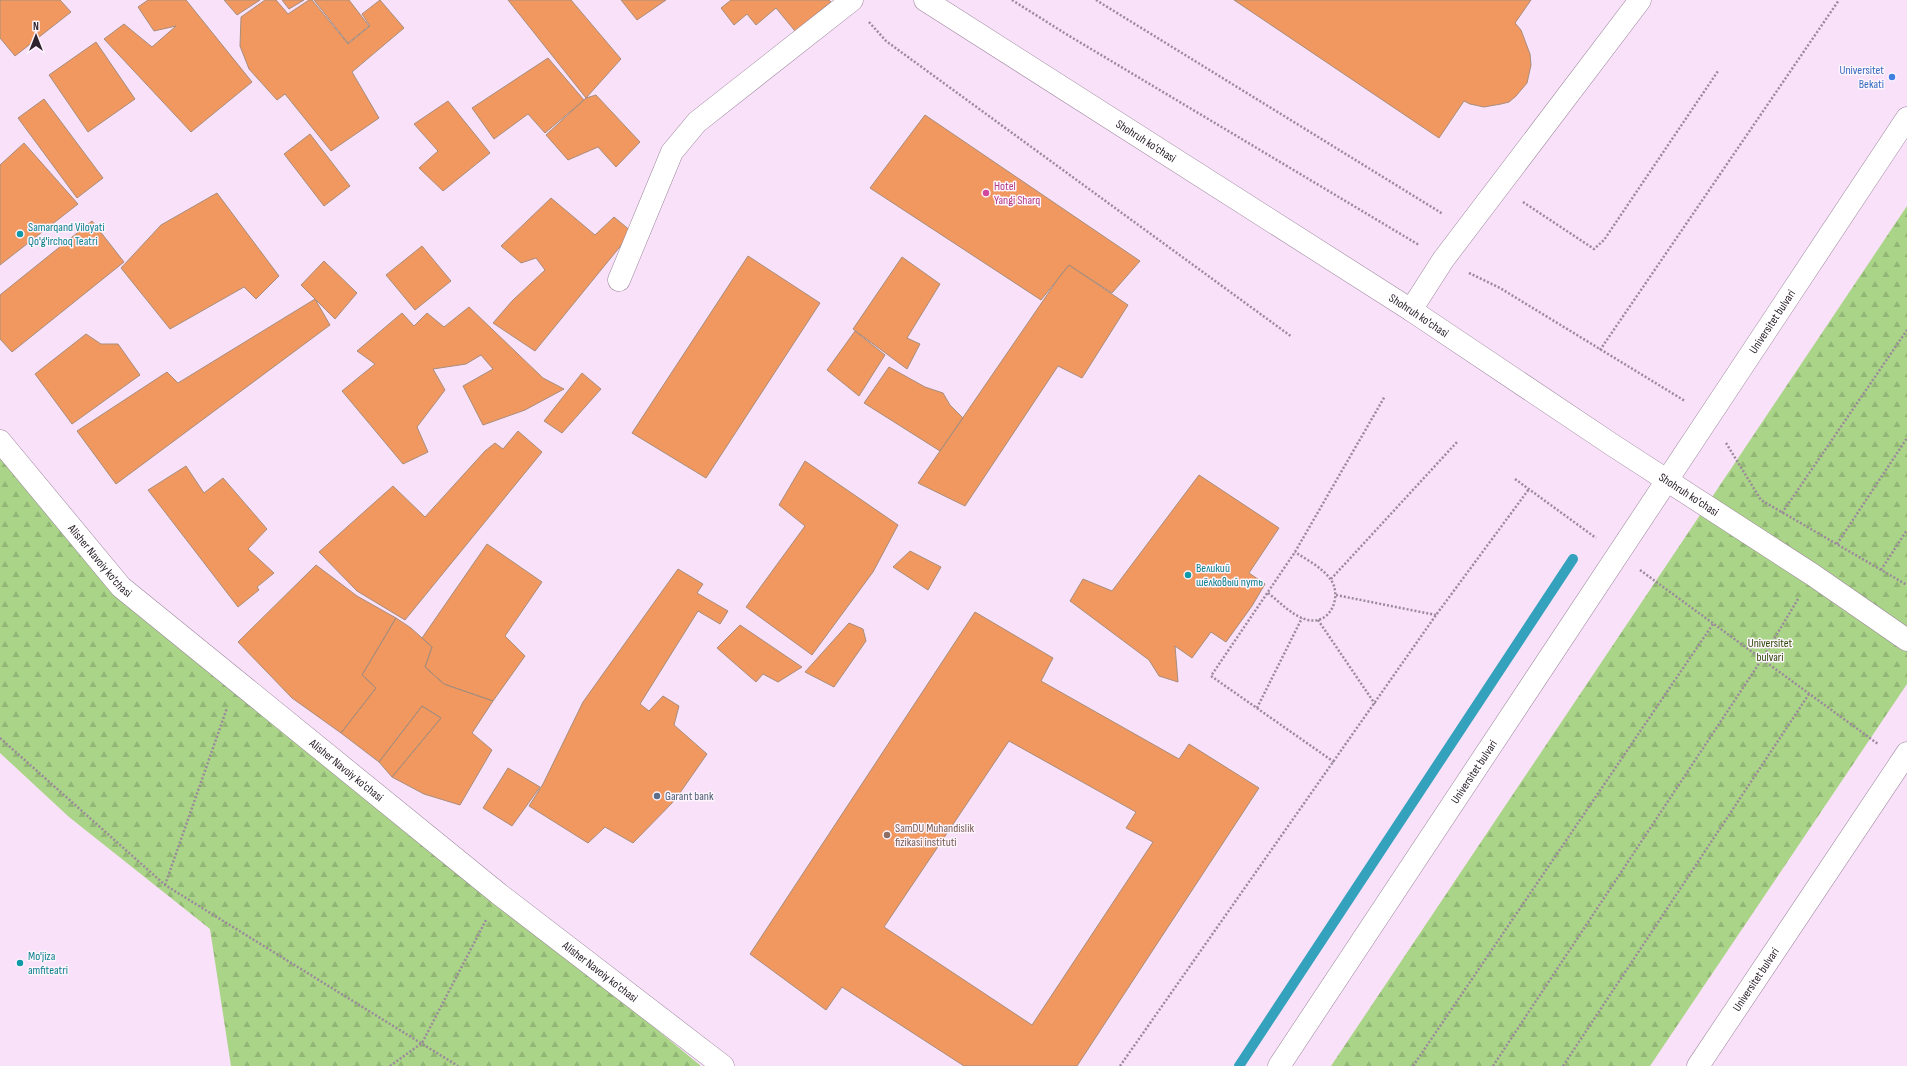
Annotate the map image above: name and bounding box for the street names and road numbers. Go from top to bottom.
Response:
street label: Shohruh ko'chasi [1113,116,1179,166]
street label: Universitet bulvari [1746,287,1799,356]
street label: Shohruh ko'chasi [1386,290,1452,341]
street label: Shohruh ko'chasi [1656,470,1722,519]
street label: Alisher Navoiy ko'chasi [64,520,135,600]
street label: Alisher Navoiy ko'chasi [306,735,386,805]
street label: Universitet bulvari [1447,737,1501,807]
street label: Alisher Navoiy ko'chasi [559,937,641,1005]
street label: Universitet bulvari [1729,945,1782,1014]

